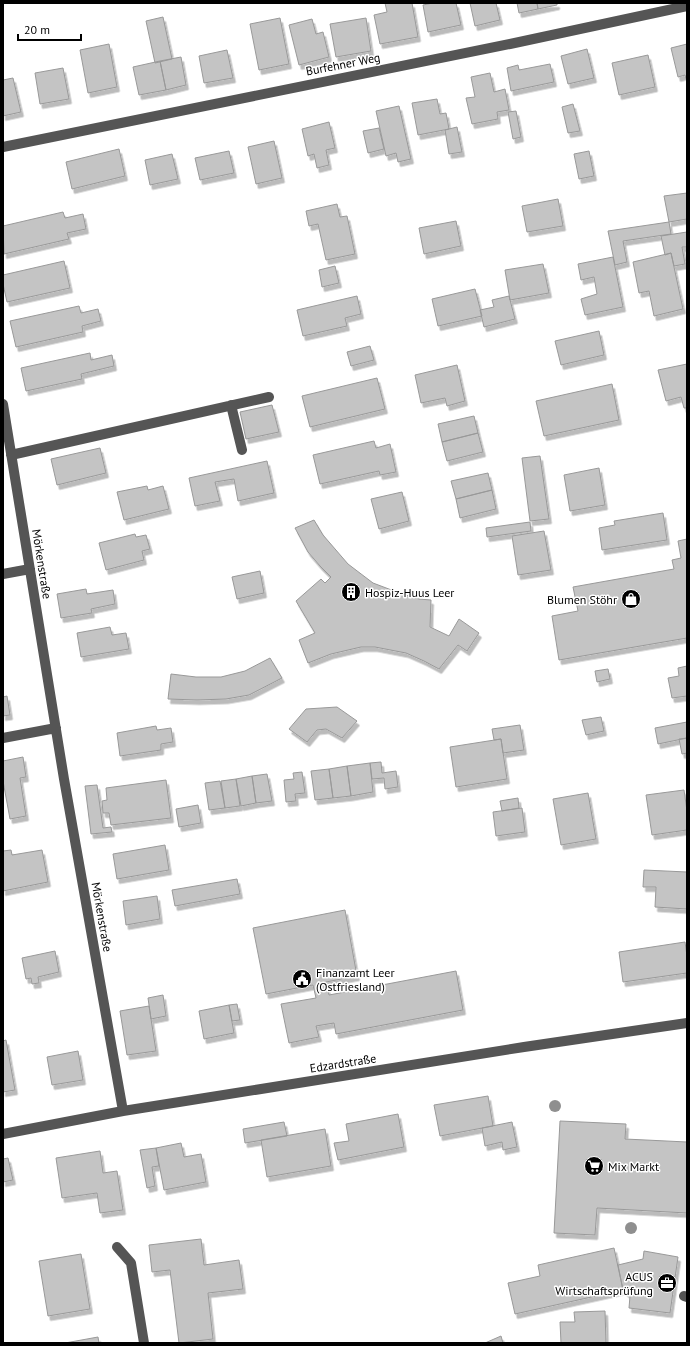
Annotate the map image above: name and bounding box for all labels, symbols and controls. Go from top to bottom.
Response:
scale bar [18,16,81,42]
text: 20 m [24,22,50,37]
street label: Burfehner Weg [305,49,381,79]
street label: Mörkenstraße [29,528,55,600]
building icon: Hospiz-Huus Leer [340,581,362,603]
place label: Hospiz-Huus Leer [365,585,454,600]
shop icon: Blumen Stöhr [620,588,642,610]
place label: Blumen Stöhr [547,592,617,607]
street label: Mörkenstraße [88,881,116,953]
place label: Finanzamt Leer (Ostfriesland) [316,965,394,994]
public building icon: Finanzamt Leer (Ostfriesland) [291,968,313,990]
street label: Edzardstraße [309,1050,377,1076]
supermarket icon: Mix Markt [583,1155,605,1177]
place label: Mix Markt [608,1159,659,1174]
place label: ACUS Wirtschaftsprüfung [555,1269,653,1298]
office icon: ACUS Wirtschaftsprüfung [656,1272,678,1294]

